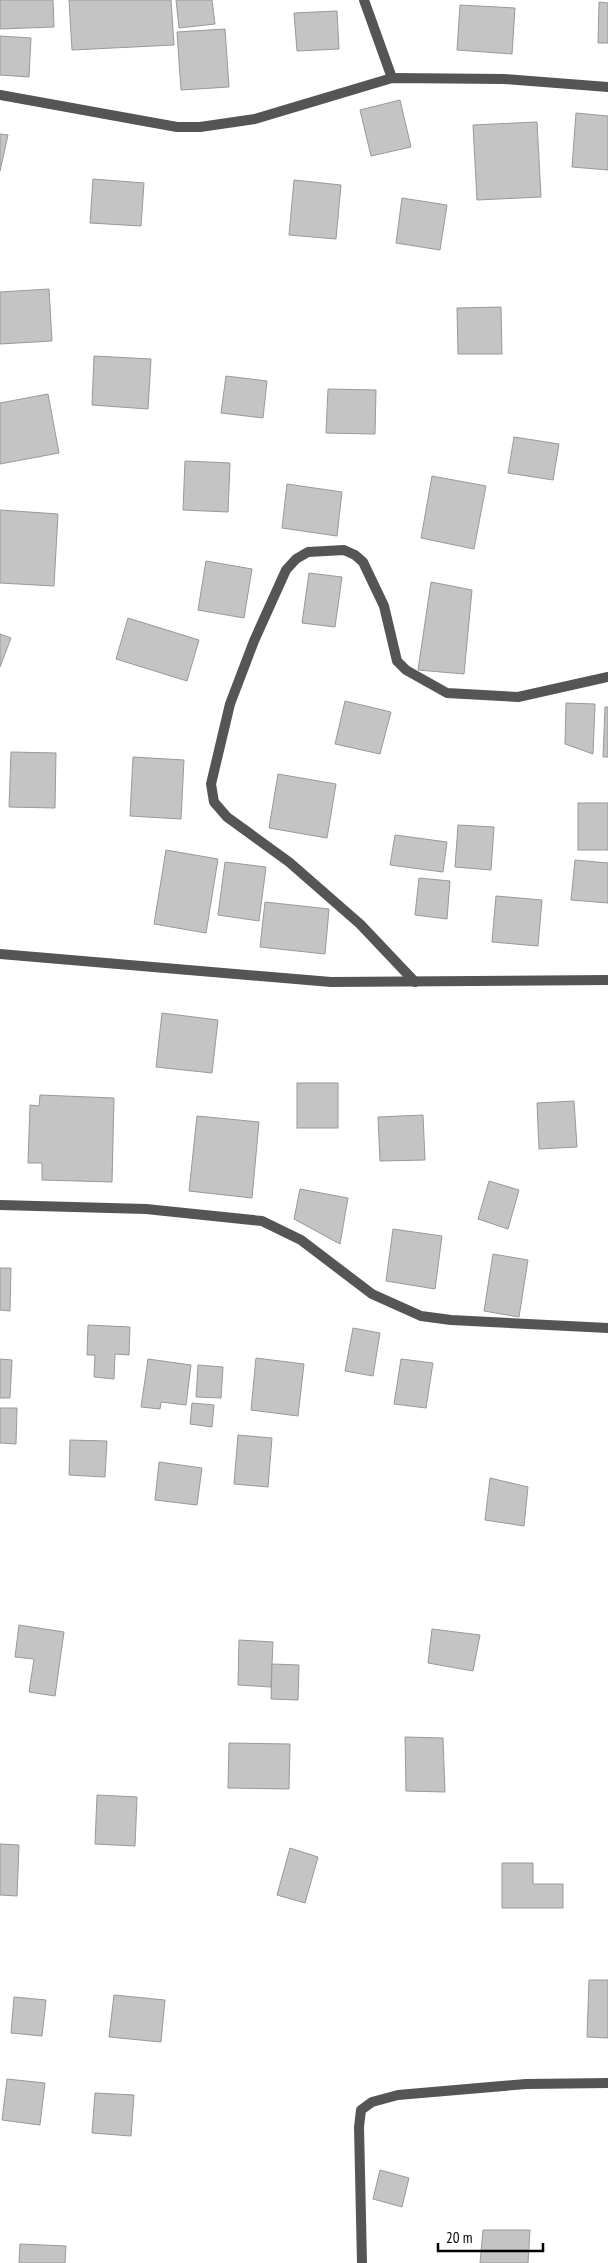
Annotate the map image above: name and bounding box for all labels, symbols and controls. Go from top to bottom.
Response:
scale bar [438,2220,543,2252]
text: 20 m [446,2228,472,2247]

